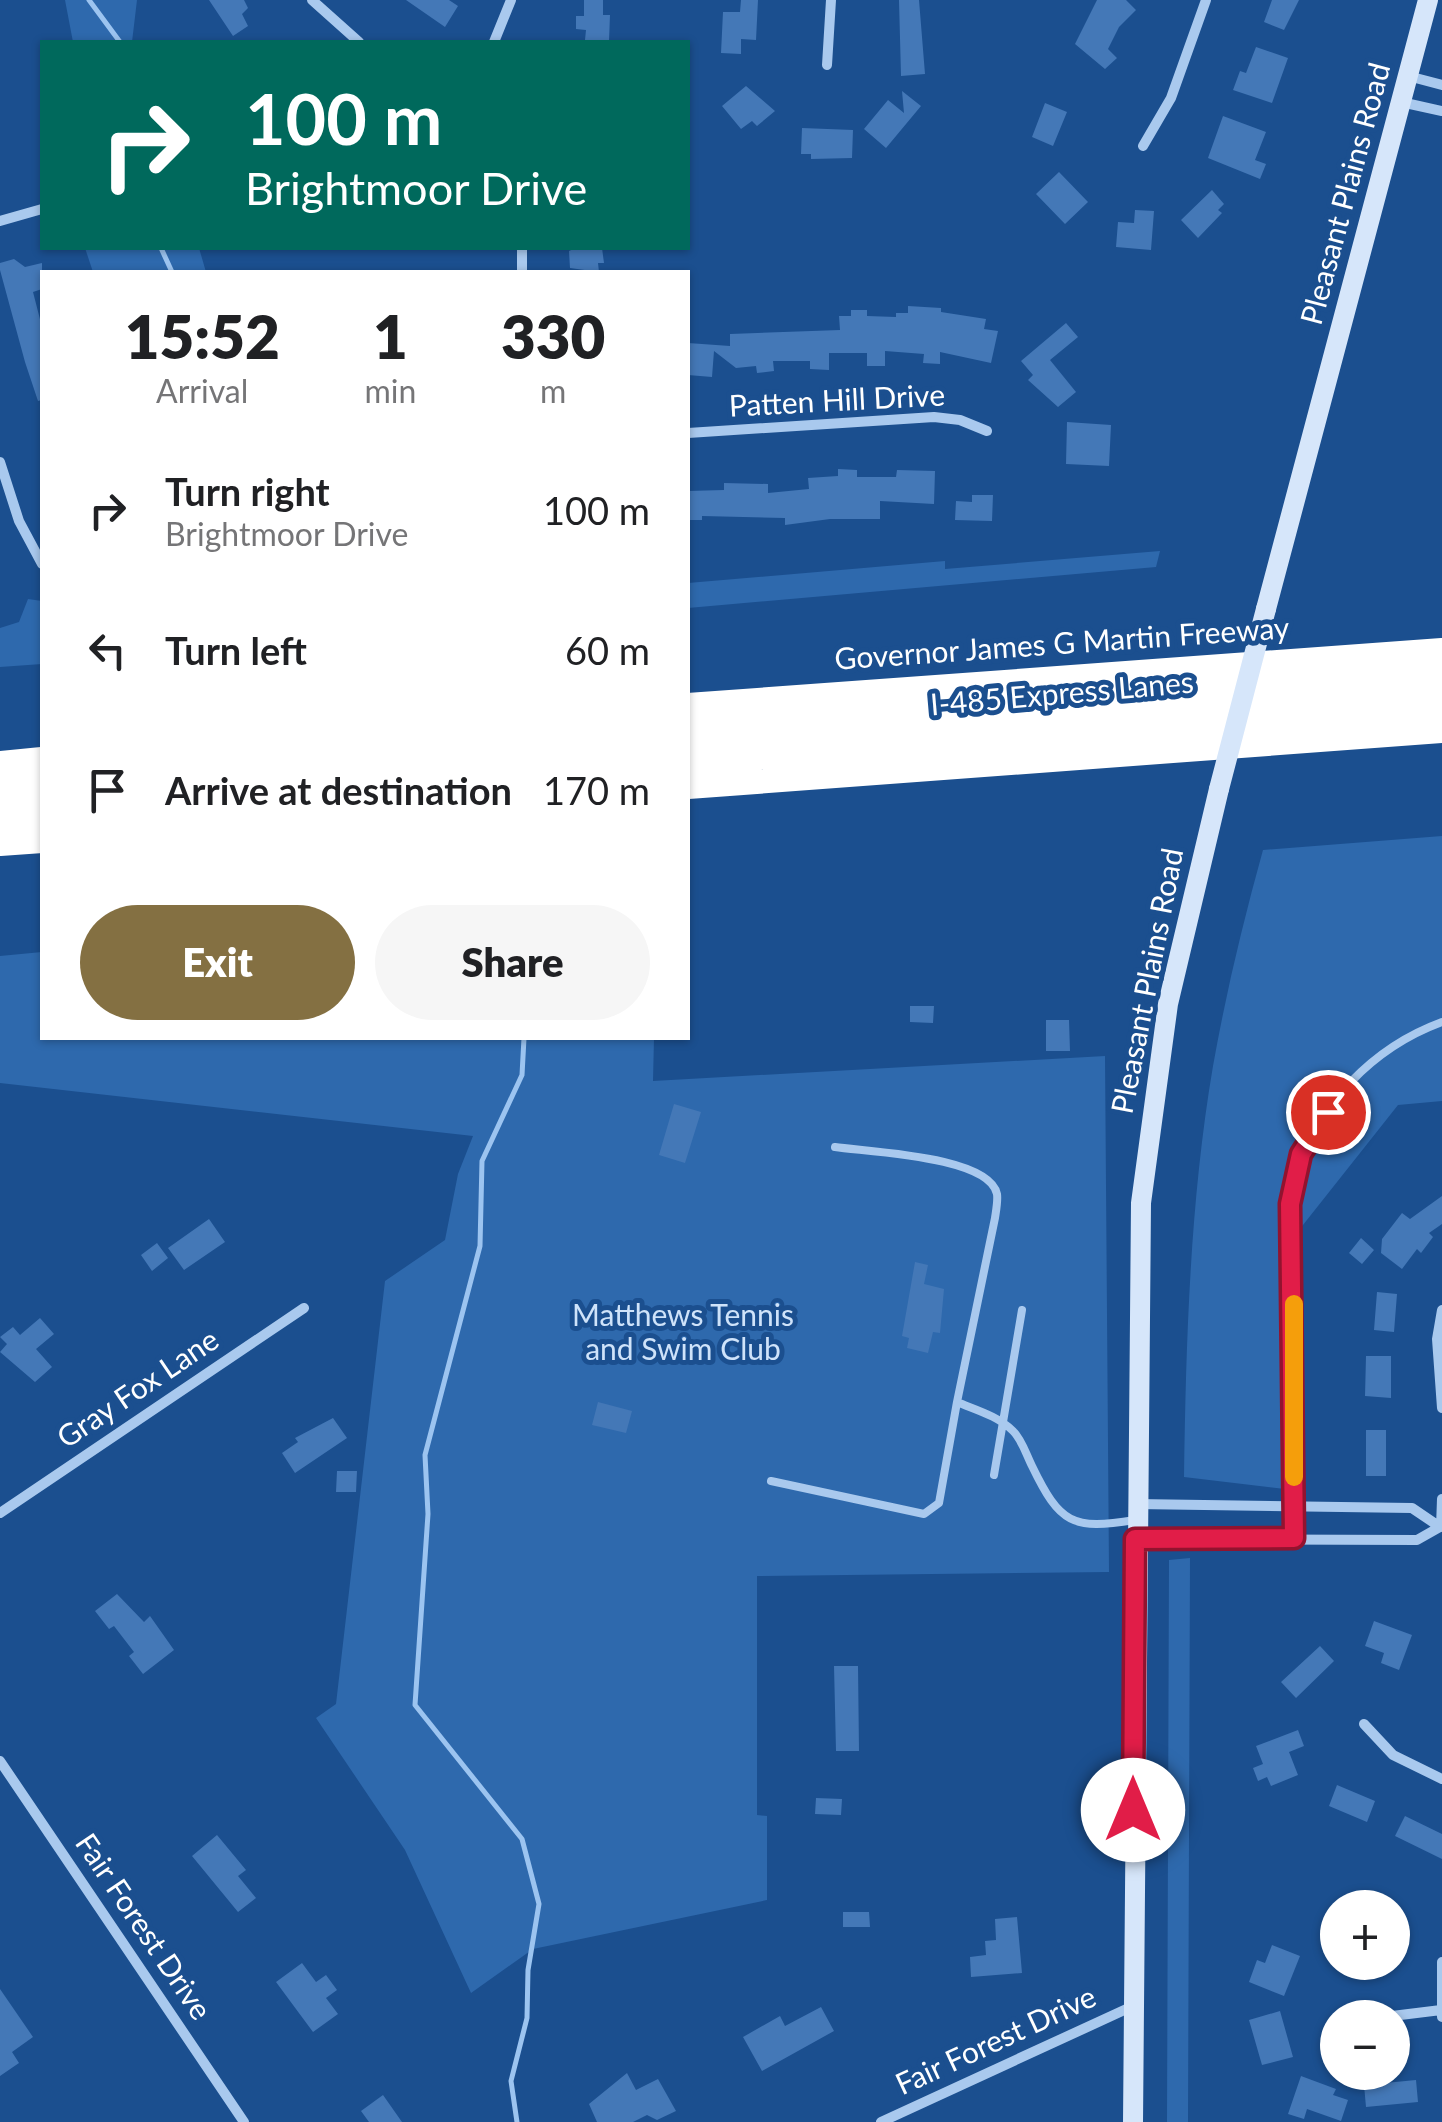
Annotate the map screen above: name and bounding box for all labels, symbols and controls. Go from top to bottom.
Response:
street label: Pleasant Plains Road [1292,59,1396,328]
text: 100 m [245,76,442,160]
icon: right [80,80,210,210]
text: Brightmoor Drive [245,161,587,215]
text: 15:52 [125,300,280,372]
text: 1 [373,300,408,372]
text: 330 [501,300,605,372]
text: Arrival [156,371,248,410]
text: min [364,371,416,410]
text: m [540,371,566,410]
street label: Patten Hill Drive [728,375,946,423]
text: Turn right [165,468,330,514]
icon: right [80,483,135,538]
text: 100 m [543,487,650,533]
text: Brightmoor Drive [165,514,408,553]
street label: Governor James G Martin Freeway [833,608,1291,676]
icon: left [80,623,135,678]
text: Turn left [165,627,307,673]
text: 60 m [565,627,650,673]
street label: I-485 Express Lanes [929,663,1195,721]
icon: arrive [80,763,135,818]
text: Arrive at destination [165,767,512,813]
text: 170 m [543,767,650,813]
street label: Pleasant Plains Road [1103,845,1189,1116]
button: Exit [80,905,355,1020]
button: Share [375,905,650,1020]
pin [1286,1070,1371,1155]
icon: arrive [1301,1085,1356,1140]
park label: Matthews Tennis and Swim Club [572,1296,794,1366]
street label: Gray Fox Lane [49,1320,224,1455]
position arrow [1081,1758,1185,1862]
street label: Fair Forest Drive [69,1826,220,2026]
map controls [1320,1890,1410,2090]
button: + [1320,1890,1410,1980]
street label: Fair Forest Drive [889,1977,1101,2101]
button: − [1320,2000,1410,2090]

